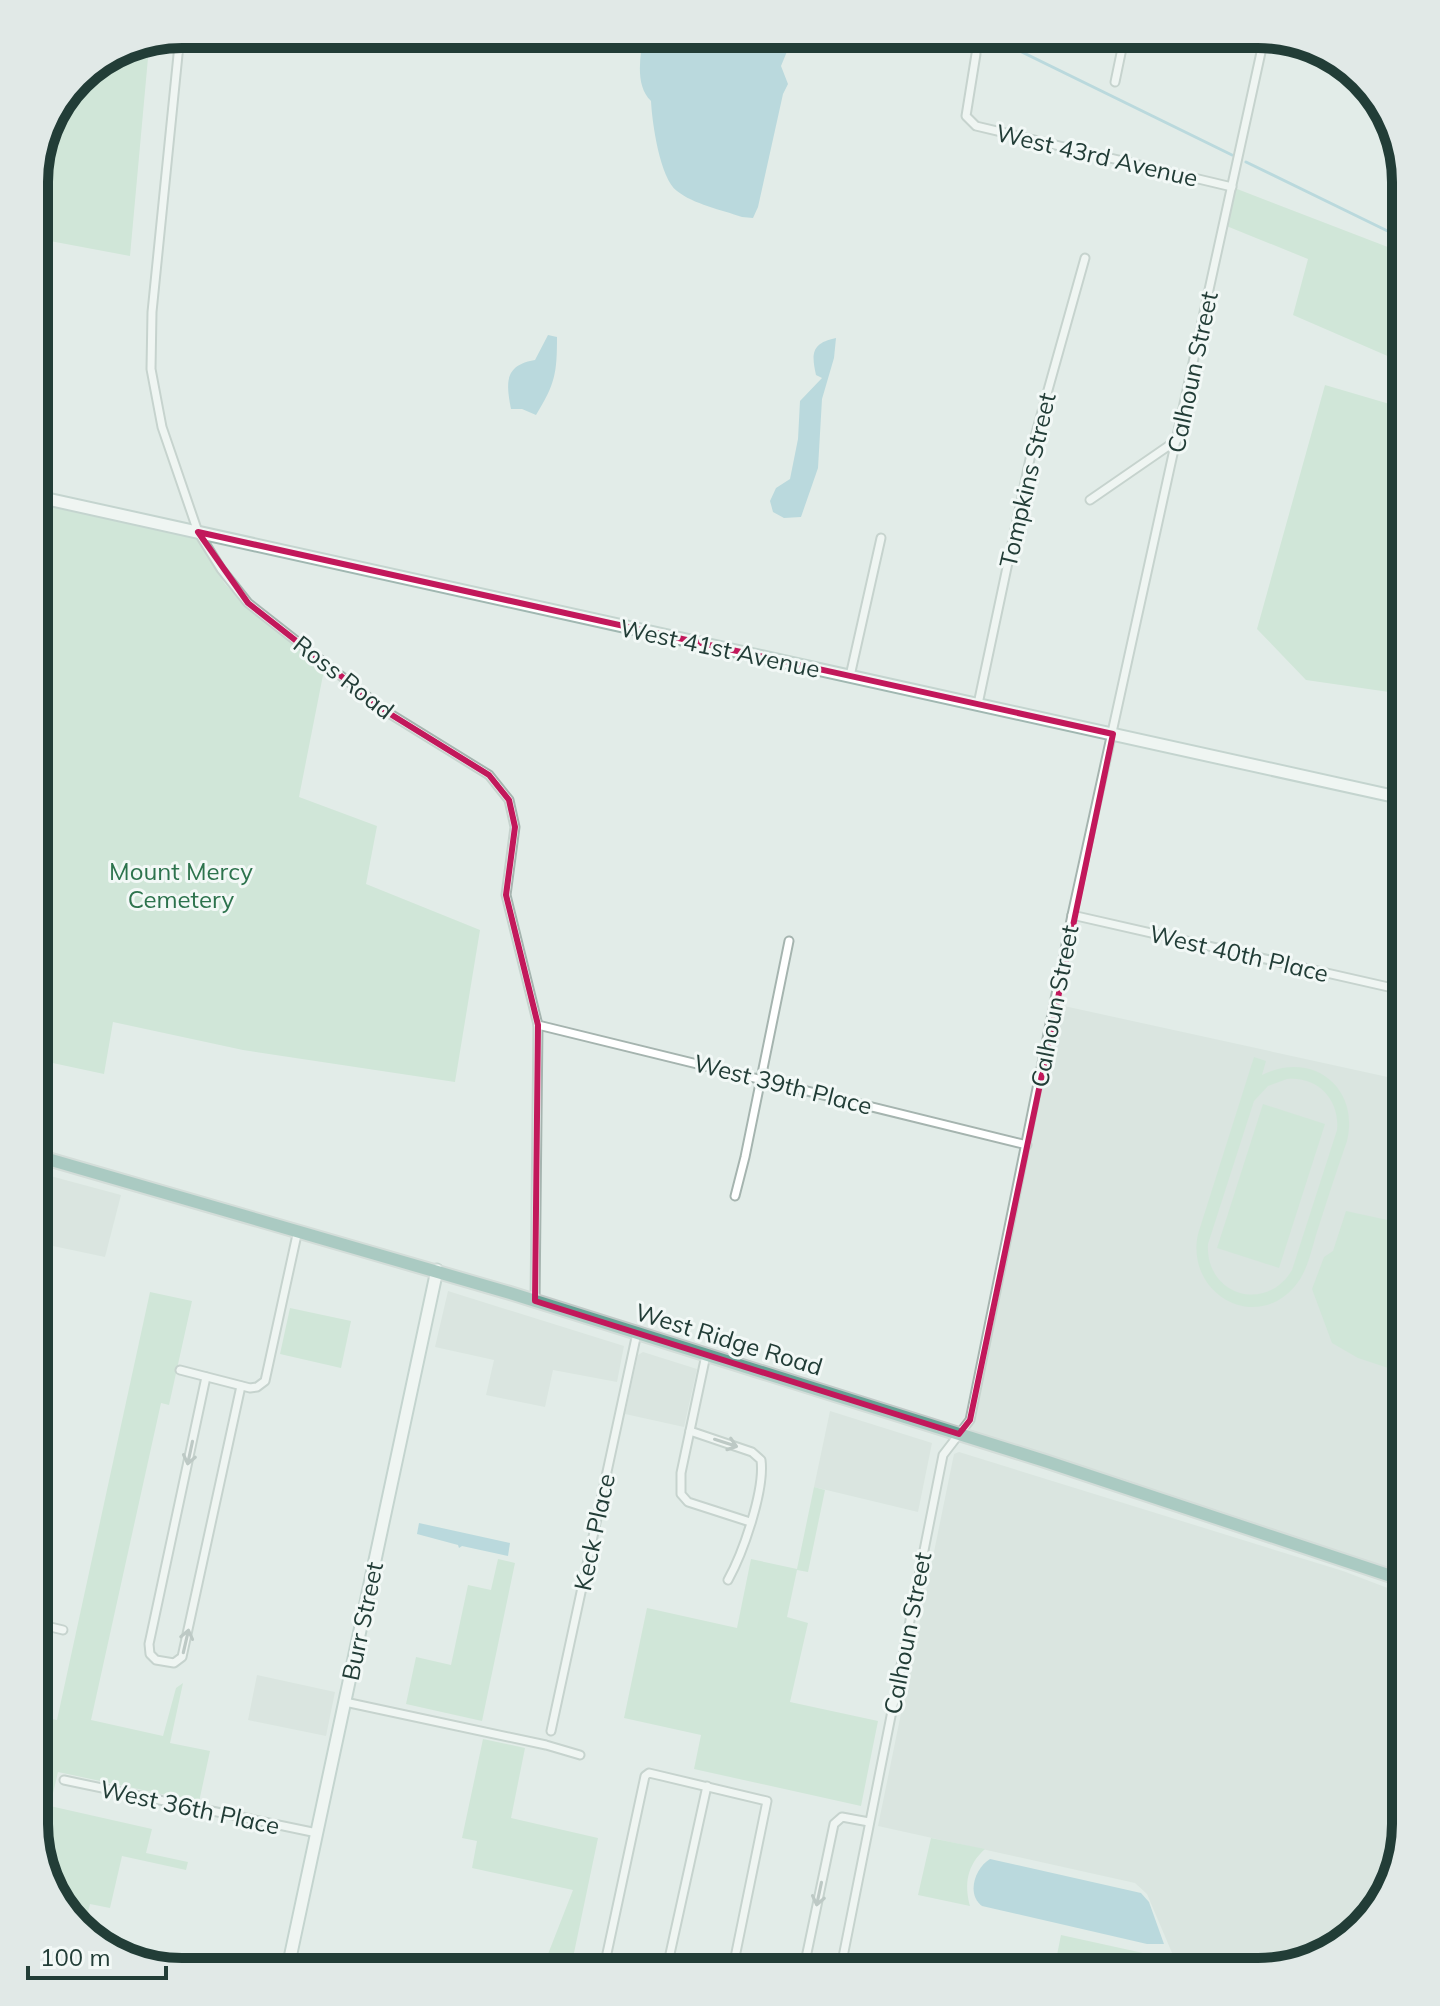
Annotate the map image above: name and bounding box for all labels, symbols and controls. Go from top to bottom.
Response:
street label: West 43rd Avenue [993,117,1201,193]
street label: Calhoun Street [1160,288,1224,456]
street label: Tompkins Street [992,390,1062,570]
street label: West 41st Avenue [617,612,823,684]
street label: Ross Road [288,629,400,725]
park label: Mount Mercy Cemetery [109,856,253,914]
street label: West 40th Place [1147,918,1331,988]
street label: Calhoun Street [1024,922,1084,1090]
street label: West 39th Place [691,1047,875,1121]
street label: West Ridge Road [632,1296,826,1382]
one-way arrow [713,1436,738,1451]
one-way arrow [182,1440,197,1465]
street label: Keck Place [567,1471,621,1593]
street label: Calhoun Street [877,1549,937,1717]
street label: Burr Street [335,1559,389,1683]
one-way arrow [179,1628,194,1654]
street label: West 36th Place [98,1773,282,1841]
one-way arrow [811,1881,826,1906]
scale bar [28,1930,166,1980]
text: 100 m [40,1942,111,1972]

